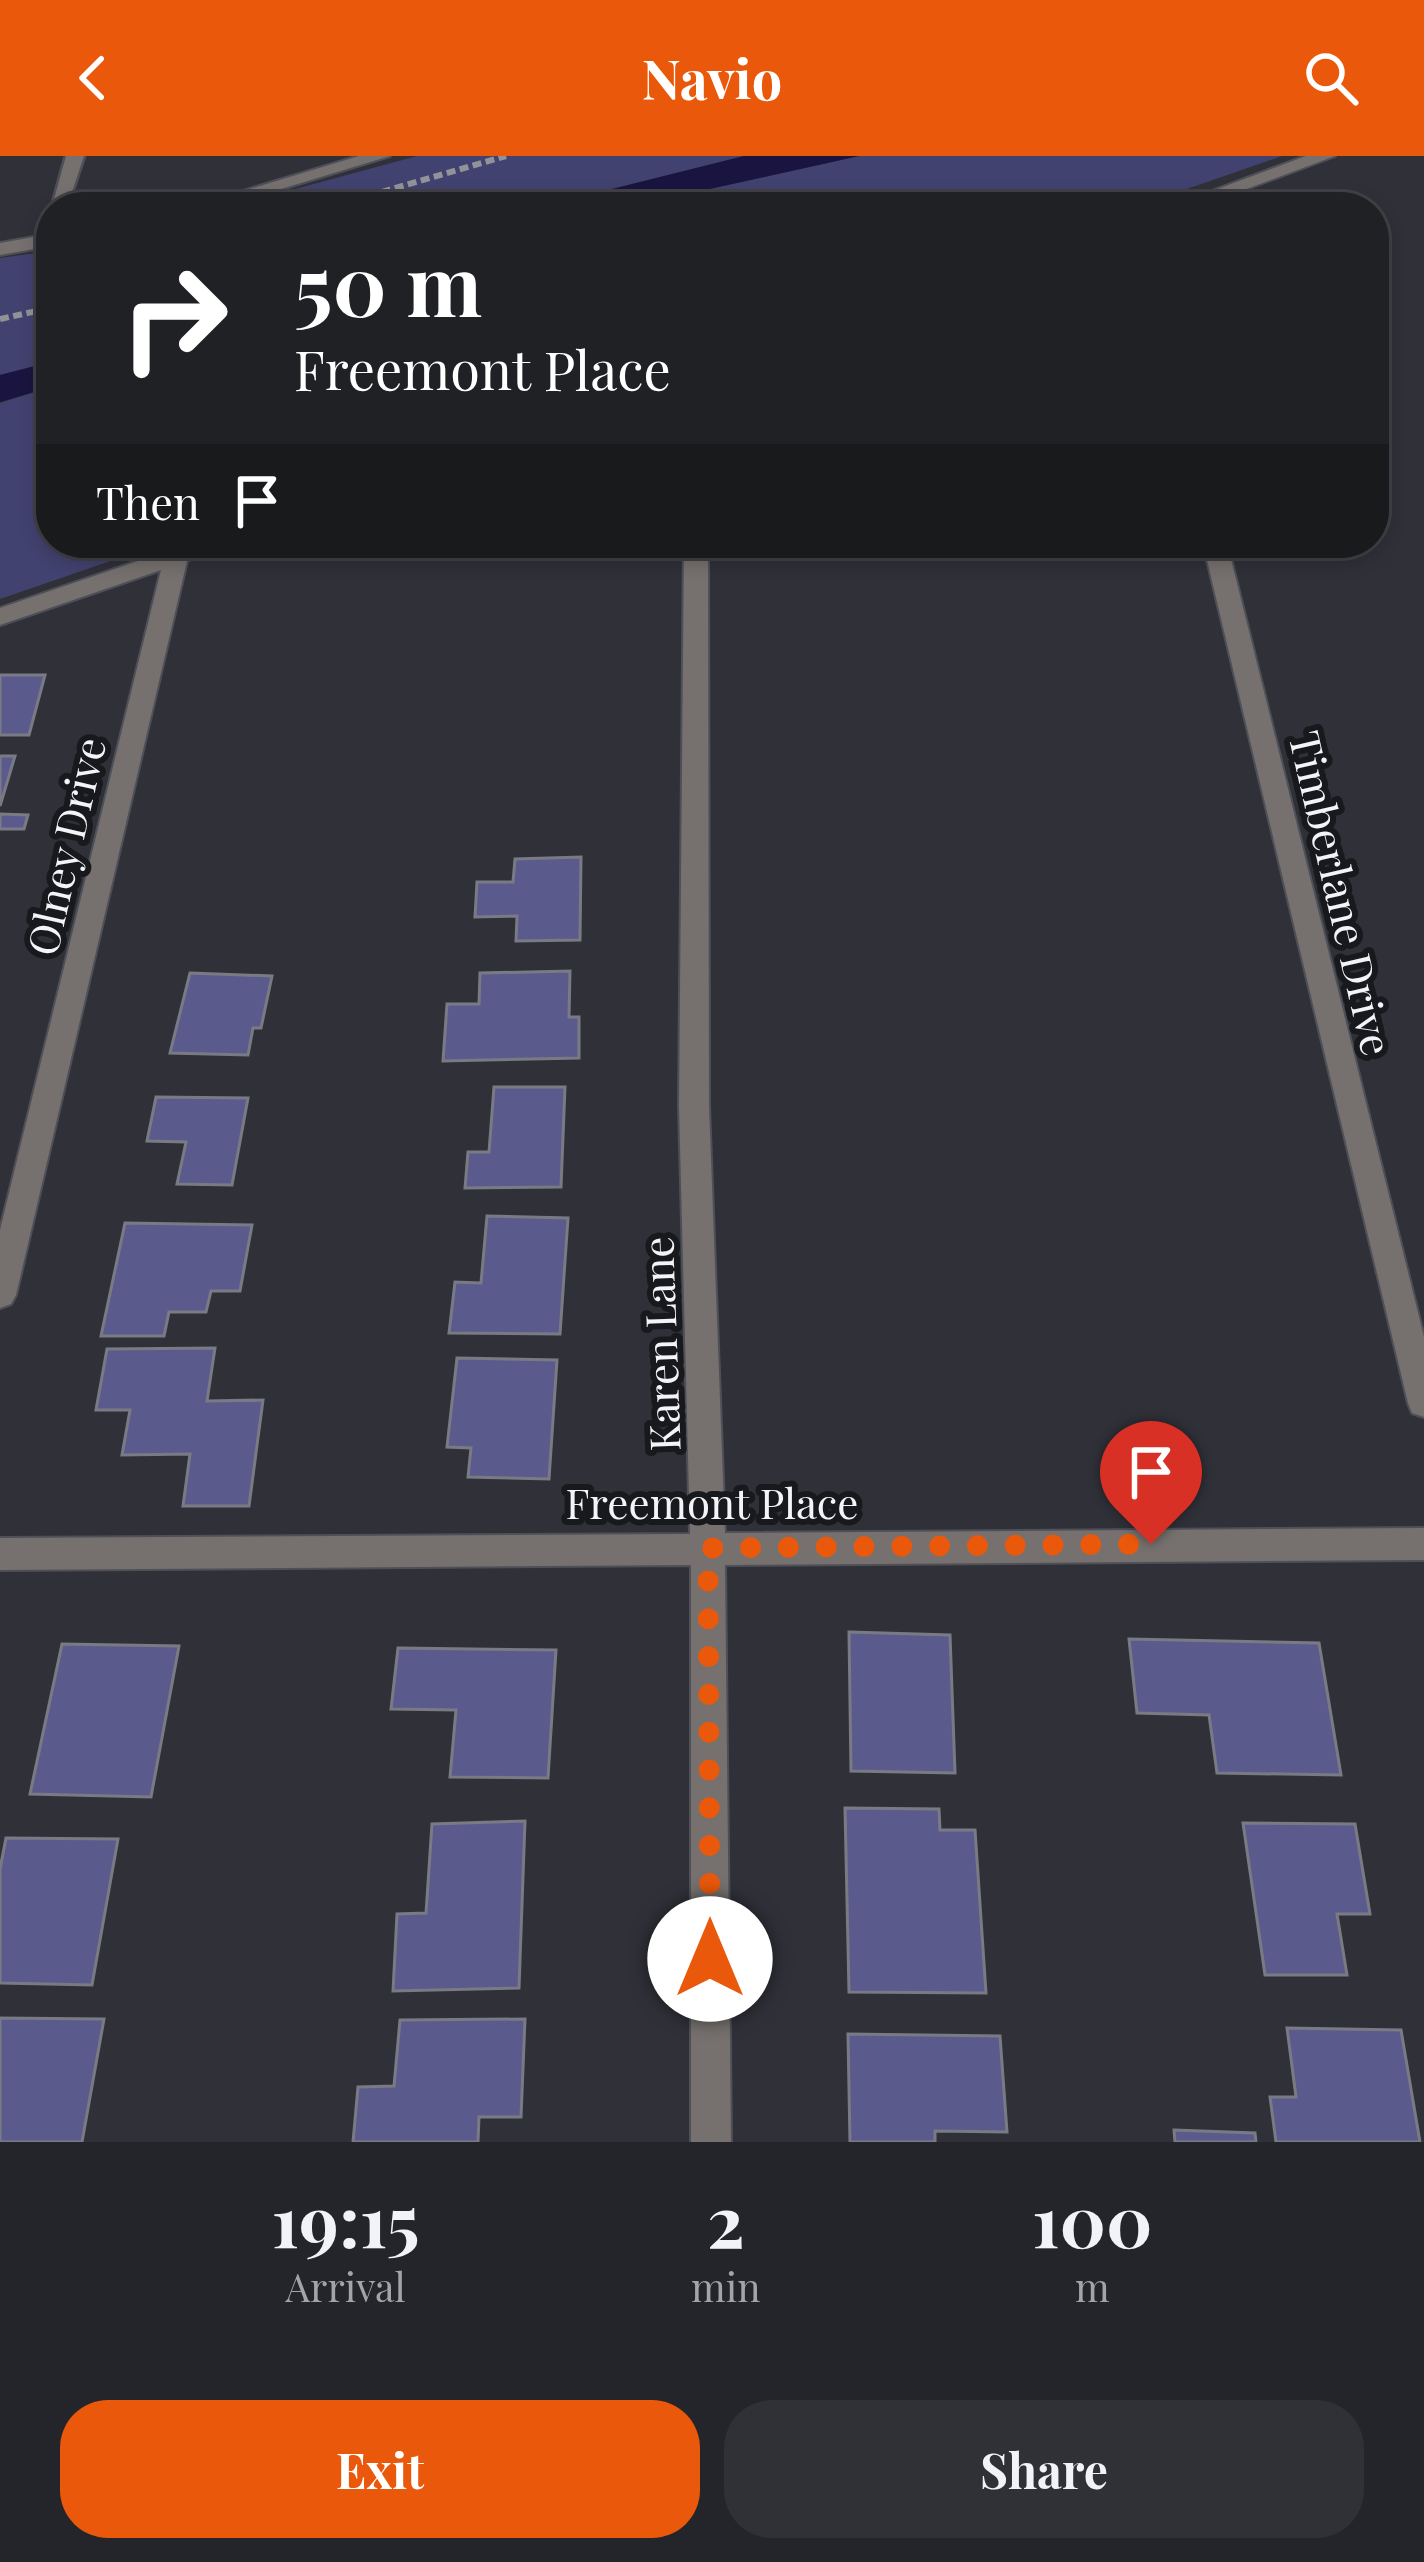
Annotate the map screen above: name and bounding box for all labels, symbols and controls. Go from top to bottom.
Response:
text: Navio [642,42,782,114]
icon: back [60,45,126,111]
icon: search [1298,45,1364,111]
text: 50 m [294,226,482,338]
icon: right [96,240,252,396]
text: Freemont Place [294,333,671,405]
icon: arrive [224,468,290,534]
text: Then [96,471,200,531]
street label: Timberlane Drive [1277,725,1407,1061]
street label: Olney Drive [13,732,117,960]
street label: Karen Lane [628,1236,692,1452]
pin [1100,1421,1202,1544]
icon: arrive [1118,1439,1184,1505]
street label: Freemont Place [565,1474,859,1530]
position arrow [647,1896,773,2022]
text: 19:15 [272,2170,420,2266]
text: 2 [707,2170,745,2266]
text: 100 [1032,2170,1152,2266]
text: Arrival [285,2260,406,2312]
text: min [691,2260,760,2312]
text: m [1075,2260,1110,2312]
button: Exit [60,2400,700,2538]
button: Share [724,2400,1364,2538]

